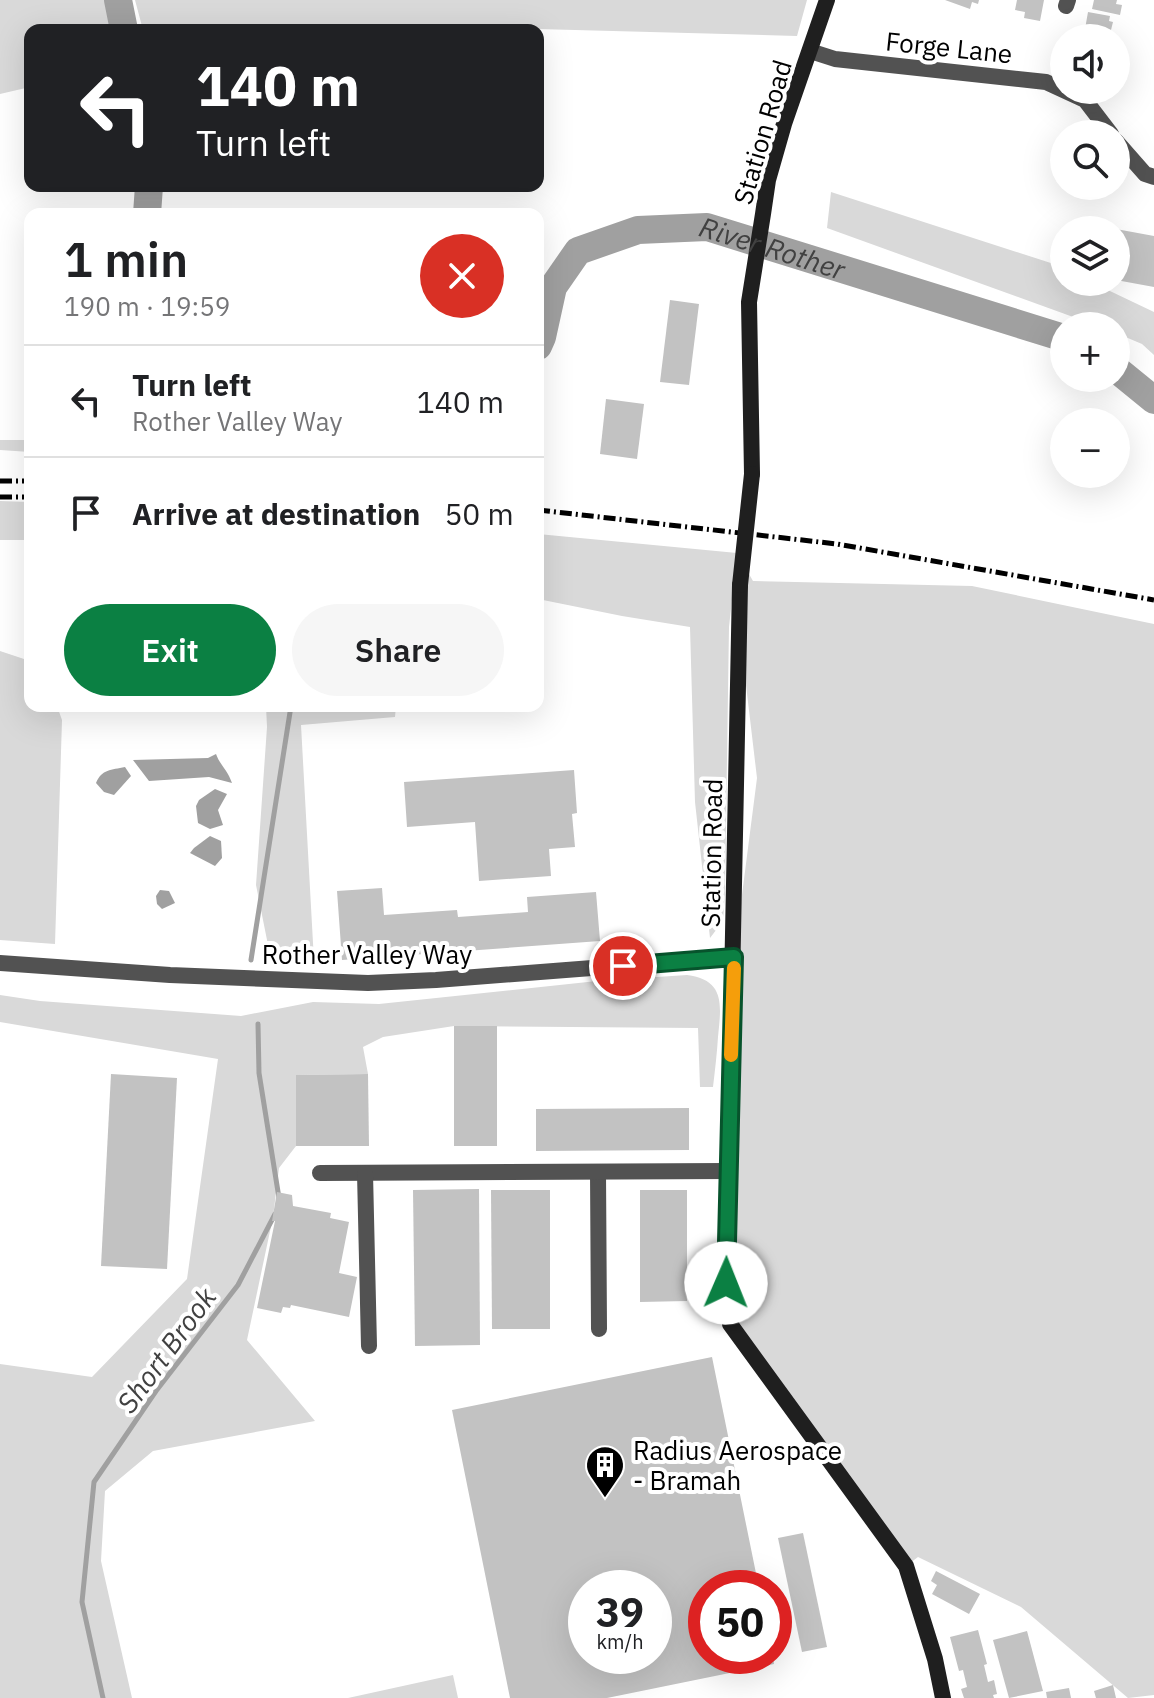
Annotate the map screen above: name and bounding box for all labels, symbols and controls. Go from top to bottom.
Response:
street label: Forge Lane [884,23,1014,71]
map controls [1050,24,1130,488]
button: sound [1050,24,1130,104]
text: 140 m [196,49,360,121]
icon: left [64,56,168,160]
street label: Station Road [725,56,799,208]
text: Turn left [196,119,331,166]
button: search [1050,120,1130,200]
water label: River Rother [695,207,851,288]
button: layers [1050,216,1130,296]
text: 1 min [64,228,188,290]
button: close [420,234,504,318]
text: 190 m · 19:59 [64,289,230,323]
button: + [1050,312,1130,392]
text: Turn left [132,365,251,404]
icon: left [64,379,108,423]
text: 140 m [417,382,504,421]
text: Rother Valley Way [132,404,343,438]
button: − [1050,408,1130,488]
icon: arrive [64,491,108,535]
text: Arrive at destination [132,494,420,533]
text: 50 m [444,494,514,533]
button: Exit [64,604,276,696]
button: Share [292,604,504,696]
street label: Station Road [693,778,729,928]
pin [589,932,657,1000]
street label: Rother Valley Way [262,937,472,971]
icon: arrive [601,944,645,988]
position arrow [684,1241,768,1325]
water label: Short Brook [108,1280,224,1420]
place label: Radius Aerospace - Bramah [633,1433,842,1497]
building icon: Radius Aerospace - Bramah [584,1444,626,1499]
speed limit sign: 50 [688,1570,792,1674]
text: 39 [596,1586,644,1638]
text: km/h [596,1628,644,1655]

